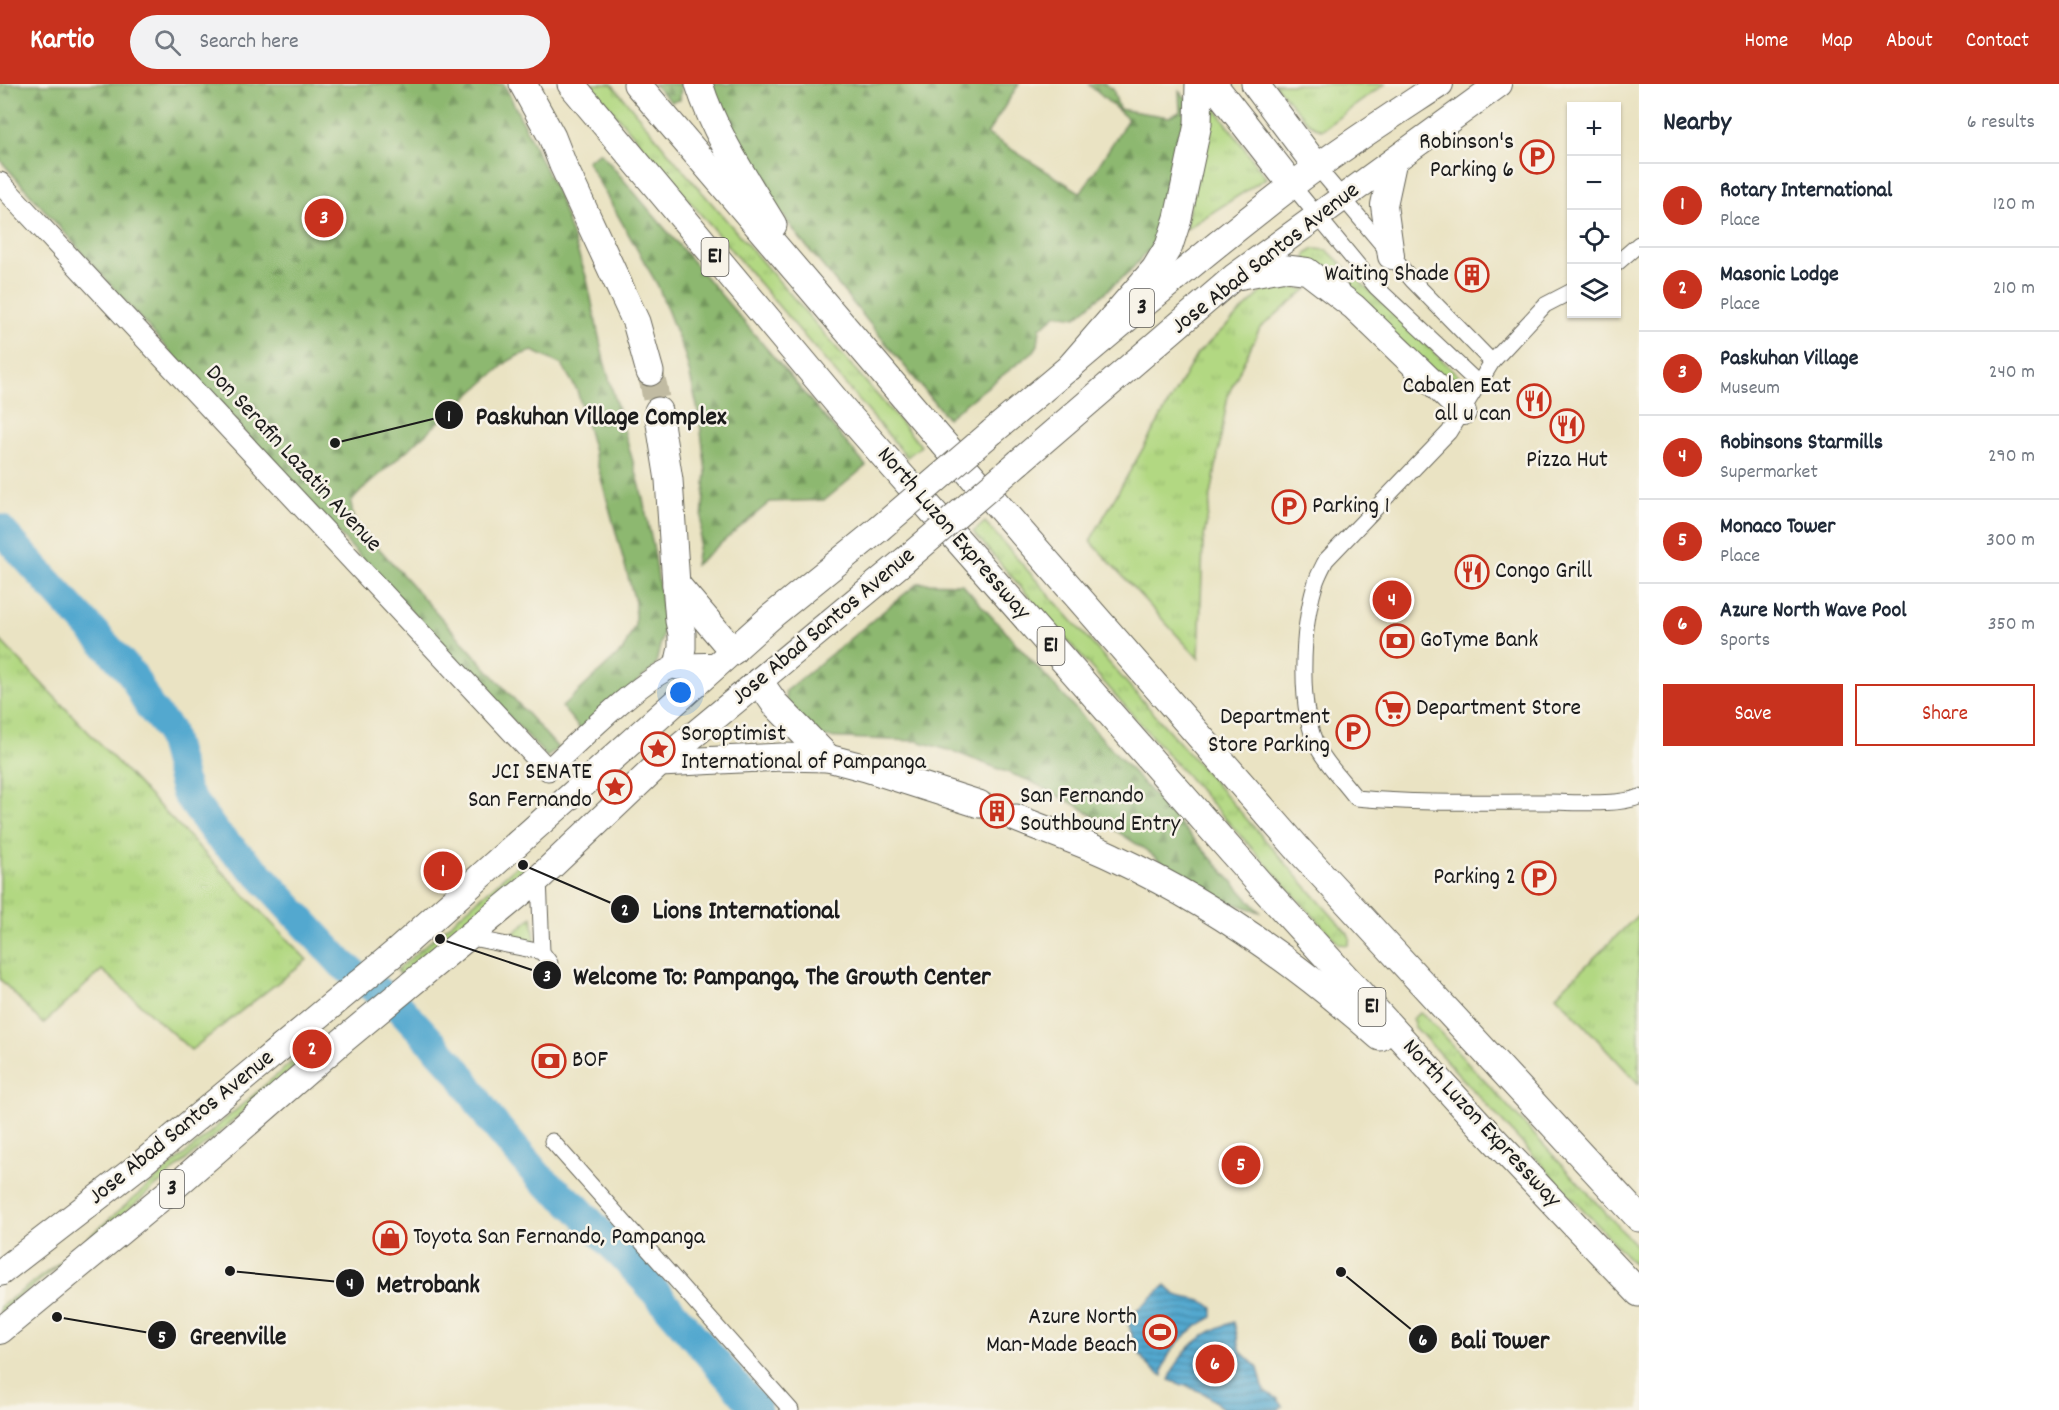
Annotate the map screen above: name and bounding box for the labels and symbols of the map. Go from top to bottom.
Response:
place label: Robinson's Parking 6 [1419,126,1514,188]
parking icon: Robinson's Parking 6 [1519,139,1555,175]
street label: Jose Abad Santos Avenue [1165,175,1367,343]
pin: 3 [304,196,344,240]
road number: E1 [702,238,728,276]
building icon: Waiting Shade [1454,257,1490,293]
place label: Waiting Shade [1325,258,1449,292]
road number: 3 [1130,289,1154,327]
street label: Don Serafin Lazatin Avenue [197,358,389,560]
place label: Cabalen Eat all u can [1402,370,1511,432]
restaurant icon: Cabalen Eat all u can [1516,383,1552,419]
callout: Paskuhan Village Complex [434,393,739,437]
text: Paskuhan Village Complex [475,400,727,437]
text: 1 [447,405,451,430]
restaurant icon: Pizza Hut [1549,408,1585,444]
street label: North Luzon Expressway [868,440,1039,629]
place label: Pizza Hut [1526,444,1608,478]
parking icon: Parking 1 [1271,489,1307,525]
place label: Parking 1 [1312,490,1390,524]
street label: Jose Abad Santos Avenue [725,540,923,714]
restaurant icon: Congo Grill [1454,554,1490,590]
place label: Congo Grill [1495,555,1592,589]
pin: 4 [1372,578,1412,622]
bank icon: GoTyme Bank [1379,623,1415,659]
place label: GoTyme Bank [1420,624,1538,658]
road number: E1 [1038,627,1064,665]
your location [666,678,695,707]
supermarket icon: Department Store [1375,691,1411,727]
place label: Department Store [1416,692,1581,726]
place label: Department Store Parking [1208,701,1330,763]
parking icon: Department Store Parking [1335,714,1371,750]
place label: Soroptimist International of Pampanga [681,718,927,780]
place icon: Soroptimist International of Pampanga [640,731,676,767]
place label: JCI SENATE San Fernando [468,756,592,818]
place icon: JCI SENATE San Fernando [597,769,633,805]
place label: San Fernando Southbound Entry [1020,780,1181,842]
building icon: San Fernando Southbound Entry [979,793,1015,829]
pin: 1 [424,848,462,894]
parking icon: Parking 2 [1521,860,1557,896]
place label: Parking 2 [1433,861,1516,895]
callout: Lions International [610,887,852,931]
text: Lions International [652,894,840,931]
text: 2 [621,899,629,924]
callout: Welcome To: Pampanga, The Growth Center [532,953,1003,997]
text: Welcome To: Pampanga, The Growth Center [573,960,991,997]
text: 3 [543,965,551,990]
road number: E1 [1358,988,1386,1026]
pin: 2 [292,1026,332,1072]
street label: North Luzon Expressway [1393,1032,1569,1217]
street label: Jose Abad Santos Avenue [82,1042,282,1214]
bank icon: BOF [531,1043,567,1079]
place label: BOF [572,1044,608,1078]
pin: 5 [1222,1142,1260,1188]
road number: 3 [160,1170,184,1208]
shop icon: Toyota San Fernando, Pampanga [372,1220,408,1256]
place label: Toyota San Fernando, Pampanga [413,1221,706,1255]
callout: Metrobank [335,1261,492,1305]
text: Metrobank [376,1268,480,1305]
text: 4 [346,1273,354,1298]
place label: Azure North Man-Made Beach [986,1301,1137,1363]
callout: Greenville [147,1313,298,1357]
sports icon: Azure North Man-Made Beach [1142,1314,1178,1350]
callout: Bali Tower [1408,1317,1561,1361]
text: Greenville [189,1320,287,1357]
text: Bali Tower [1451,1324,1550,1361]
text: 5 [158,1326,166,1351]
text: 6 [1419,1329,1428,1354]
pin: 6 [1196,1342,1234,1386]

